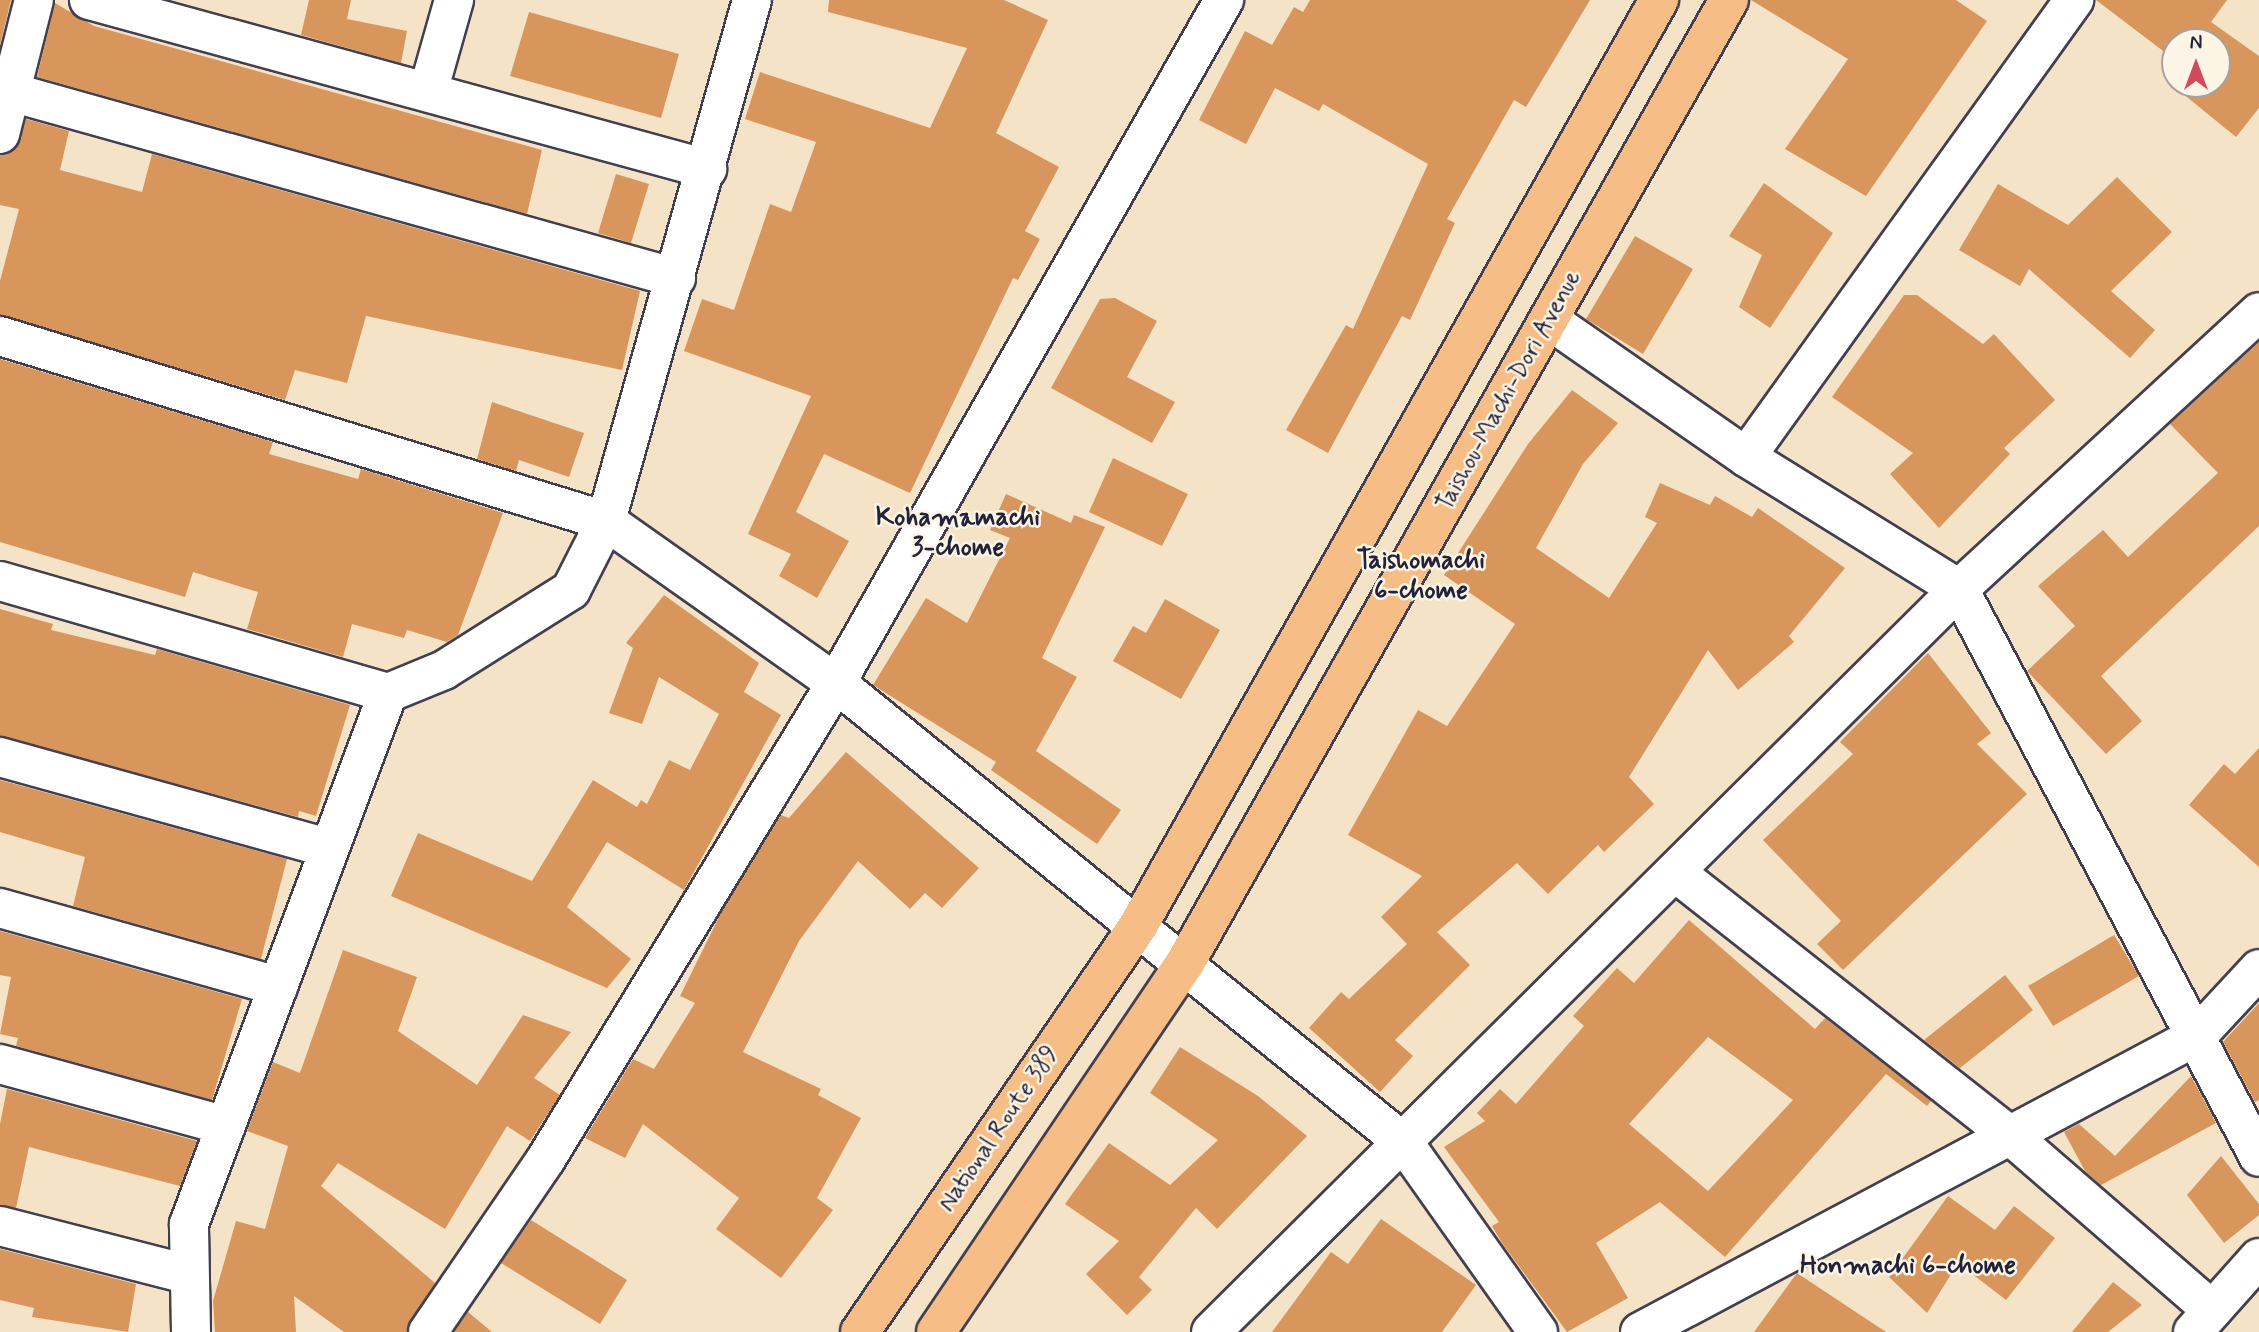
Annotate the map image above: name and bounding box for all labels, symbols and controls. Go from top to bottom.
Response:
north arrow [2161,28,2231,98]
text: N [2190,31,2202,56]
street label: Taishou-Machi-Dori Avenue [1430,264,1588,518]
district label: Kohamamachi 3-chome [876,503,1040,564]
district label: Taishomachi 6-chome [1357,546,1485,608]
street label: National Route 389 [935,1044,1063,1214]
district label: Honmachi 6-chome [1800,1251,2016,1283]

